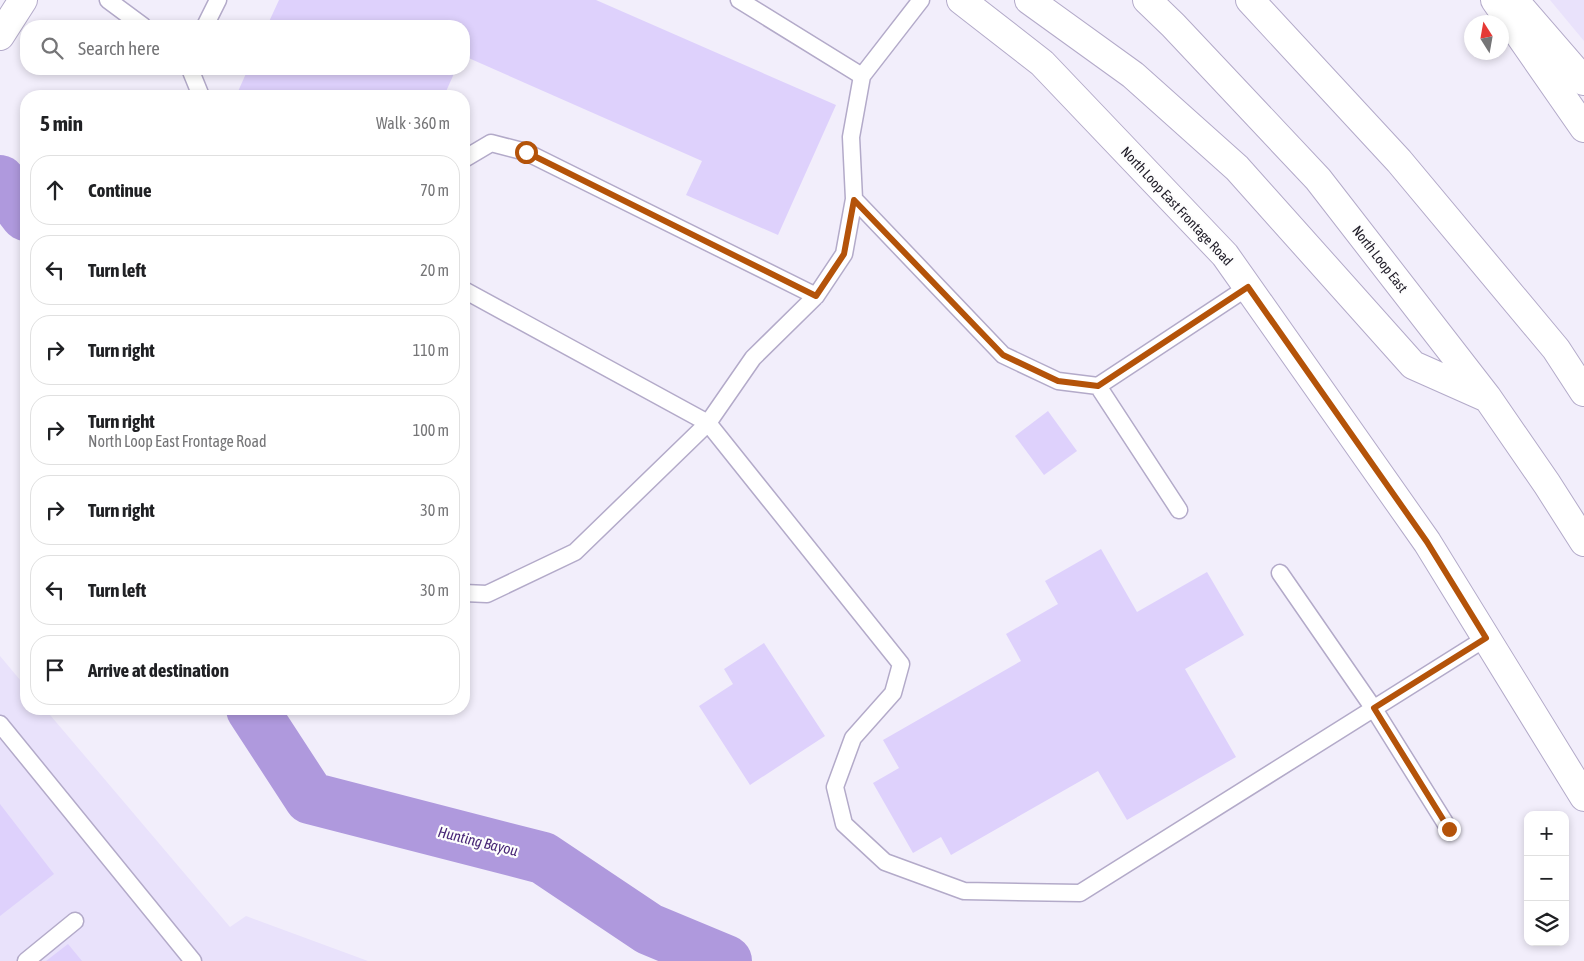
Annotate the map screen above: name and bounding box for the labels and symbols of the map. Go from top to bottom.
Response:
north arrow [1464,15,1509,60]
route start [515,141,538,164]
street label: North Loop East Frontage Road [1118,143,1236,269]
street label: North Loop East [1349,222,1411,296]
route end [1438,818,1461,841]
water label: Hunting Bayou [436,823,520,859]

